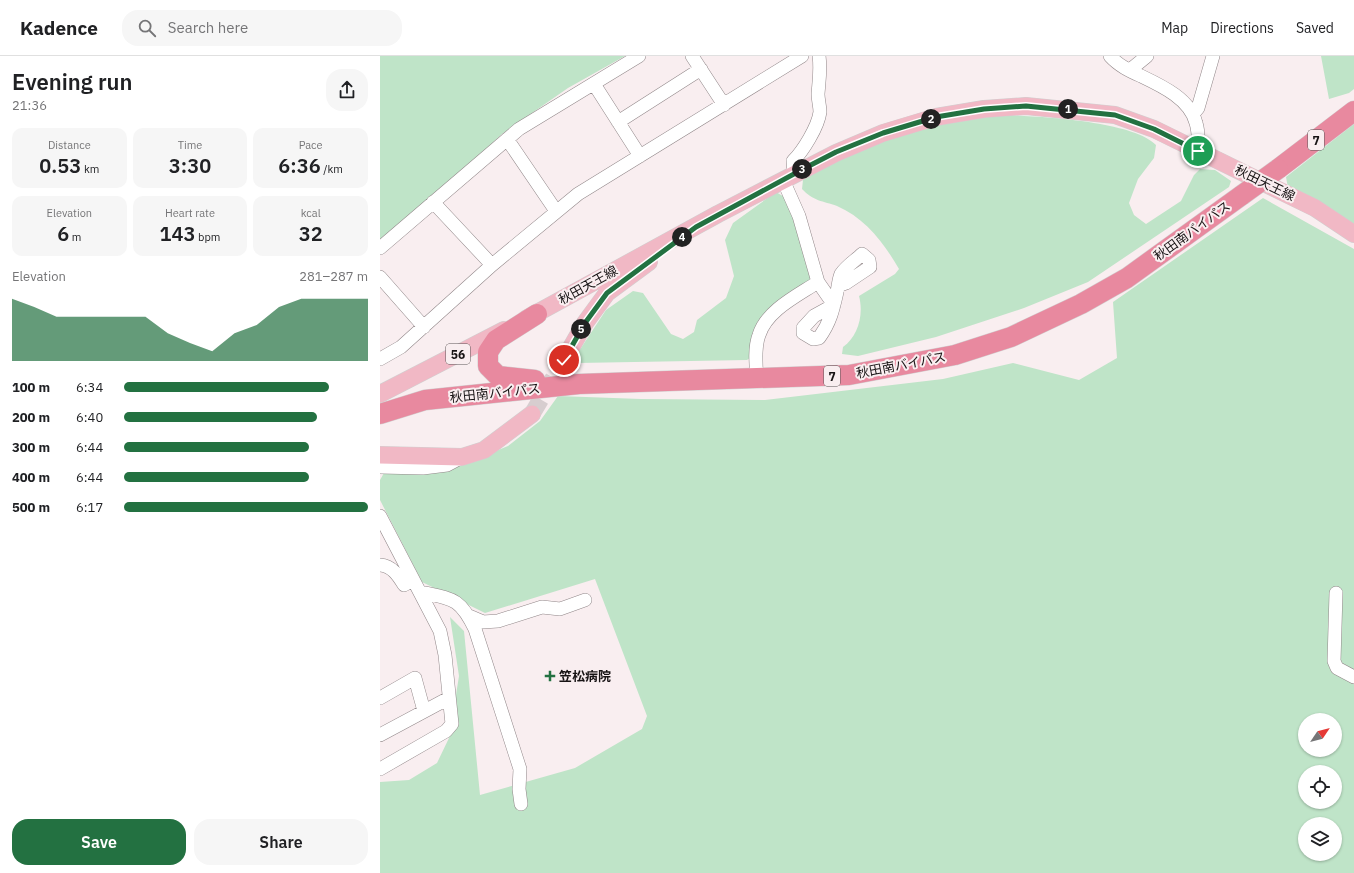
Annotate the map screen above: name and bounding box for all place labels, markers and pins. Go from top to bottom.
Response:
pin: 1 [1058,99,1078,119]
pin: 2 [921,109,941,129]
pin [1181,134,1215,168]
pin: 3 [792,159,812,179]
pin: 4 [672,227,692,247]
pin: 5 [571,319,591,339]
pin [547,343,581,377]
place label: 笠松病院 [559,668,611,685]
marker: 笠松病院 [544,670,556,682]

